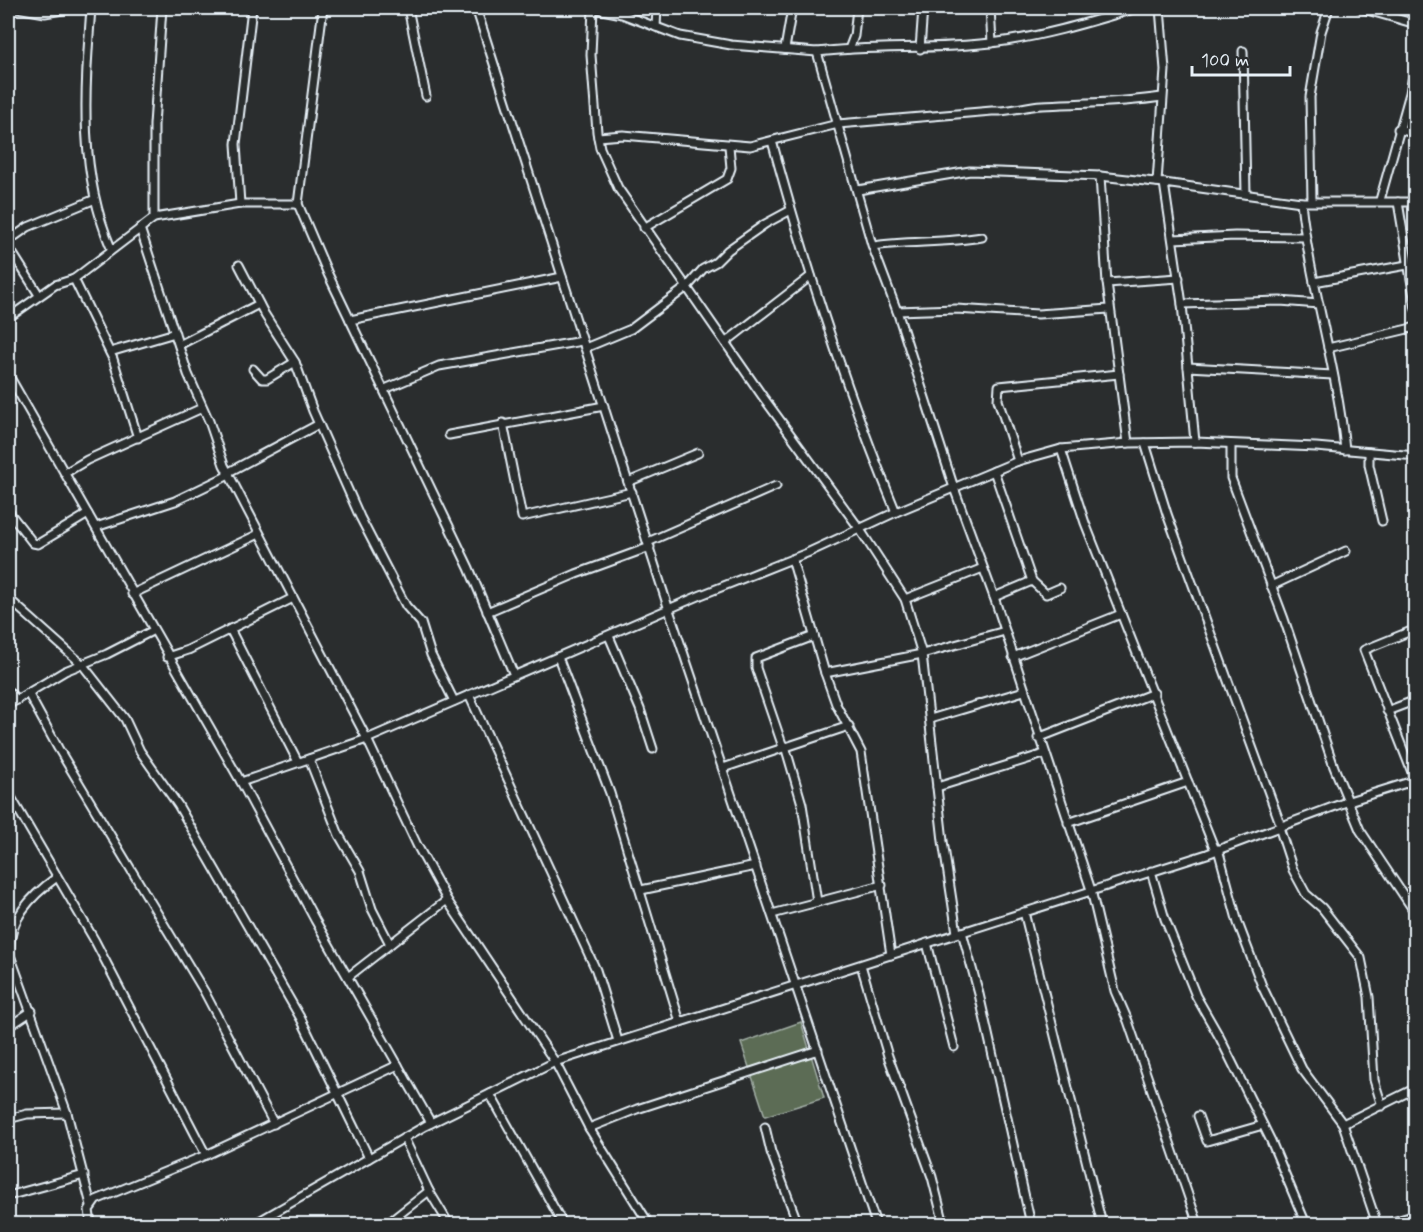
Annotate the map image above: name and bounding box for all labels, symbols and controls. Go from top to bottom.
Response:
scale bar [1192,39,1290,77]
text: 100 m [1201,49,1249,73]

